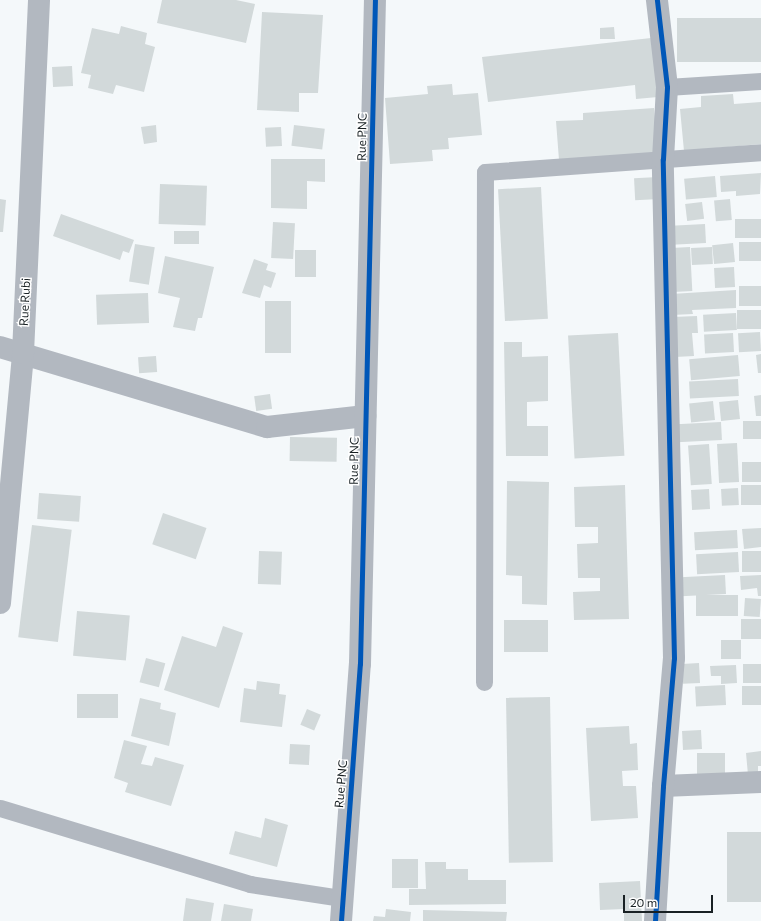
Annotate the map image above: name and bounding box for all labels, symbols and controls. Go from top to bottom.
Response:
street label: Rue PNC [354,113,370,161]
street label: Rue Rubi [17,278,33,326]
street label: Rue PNC [346,437,362,485]
street label: Rue PNC [332,759,350,809]
scale bar [625,887,715,913]
text: 20 m [630,895,657,909]

